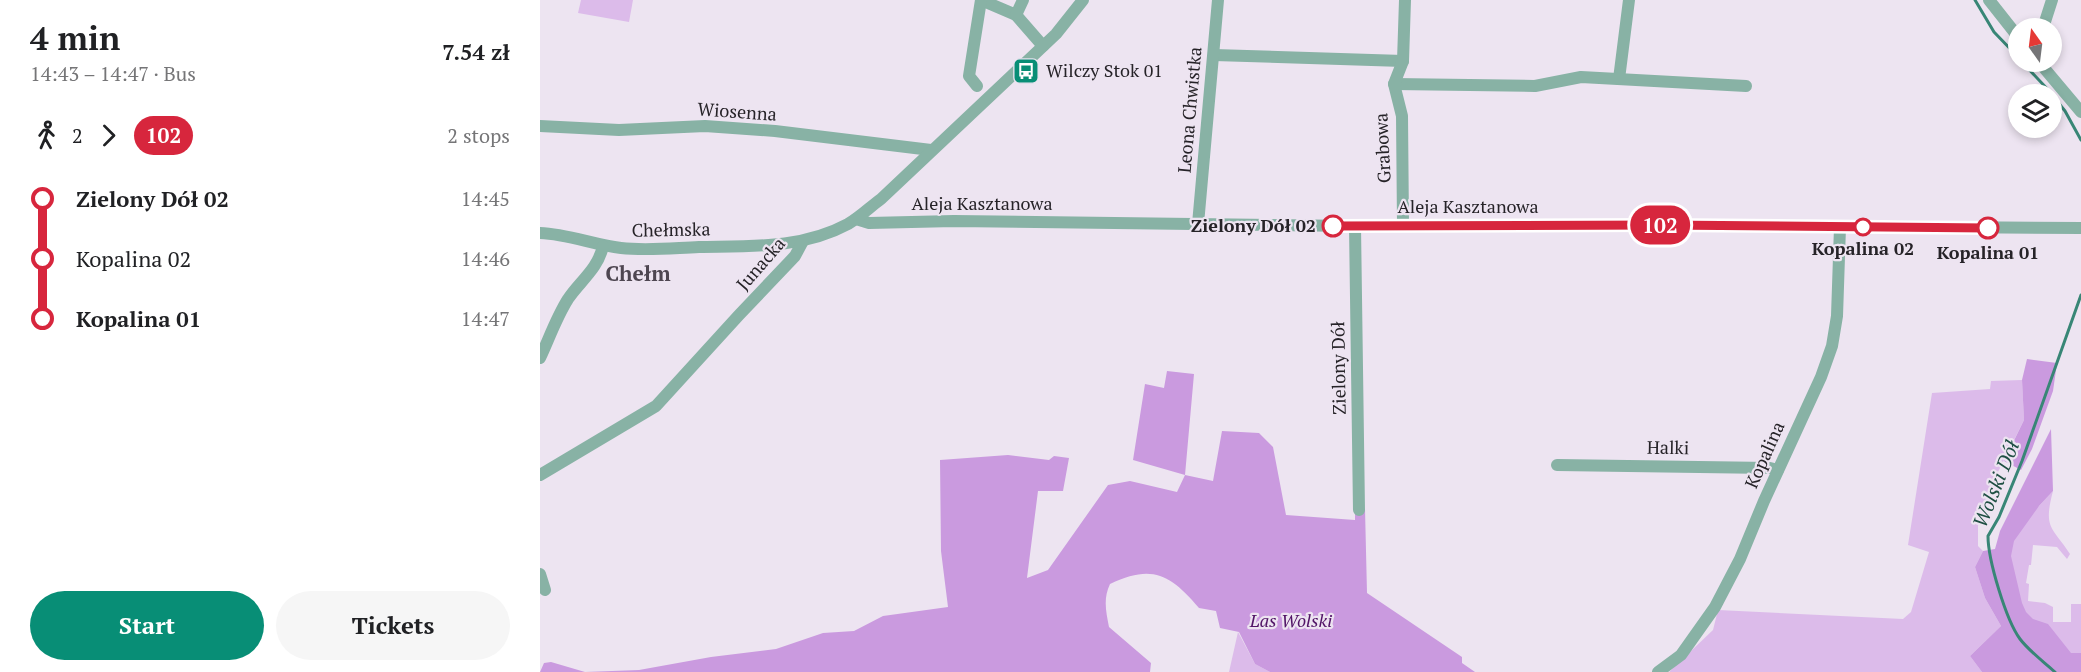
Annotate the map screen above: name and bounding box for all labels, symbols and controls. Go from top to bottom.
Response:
text: 4 min [30,16,120,59]
north arrow [2008,18,2062,72]
map controls [2008,18,2062,138]
text: 7.54 zł [442,37,510,66]
street label: Leona Chwistka [1172,46,1206,174]
bus stop icon: Wilczy Stok 01 [1011,56,1041,86]
place label: Wilczy Stok 01 [1046,58,1163,82]
text: 14:43 – 14:47 · Bus [30,60,196,87]
button: layers [2008,84,2062,138]
street label: Wiosenna [697,96,778,126]
street label: Grabowa [1368,112,1396,184]
icon: walk [30,119,63,152]
icon: forward [92,119,125,152]
text: 102 [146,121,181,149]
text: 2 [72,122,83,149]
text: 2 stops [447,122,510,149]
text: Zielony Dół 02 [76,184,229,213]
text: 14:45 [461,185,510,212]
street label: Aleja Kasztanowa [911,191,1053,215]
street label: Aleja Kasztanowa [1397,194,1539,218]
line badge: 102 [1626,206,1694,244]
text: 102 [1642,211,1678,239]
place label: Zielony Dół 02 [1191,213,1316,237]
marker: Zielony Dół 02 [1322,215,1344,237]
street label: Chełmska [631,216,711,242]
marker: Kopalina 01 [1977,217,1999,239]
marker: Kopalina 02 [1854,218,1872,236]
street label: Junacka [731,232,790,295]
place label: Kopalina 02 [1812,236,1914,260]
place label: Kopalina 01 [1937,240,2039,264]
text: Kopalina 02 [76,244,191,273]
text: 14:46 [461,245,510,272]
district label: Chełm [605,259,671,287]
text: Kopalina 01 [76,304,201,333]
text: 14:47 [461,305,510,332]
street label: Zielony Dół [1325,321,1351,415]
street label: Kopalina [1739,417,1789,492]
street label: Halki [1647,435,1689,459]
water label: Wolski Dół [1966,435,2026,532]
button: Start [30,591,264,660]
button: Tickets [276,591,510,660]
park label: Las Wolski [1249,608,1332,632]

